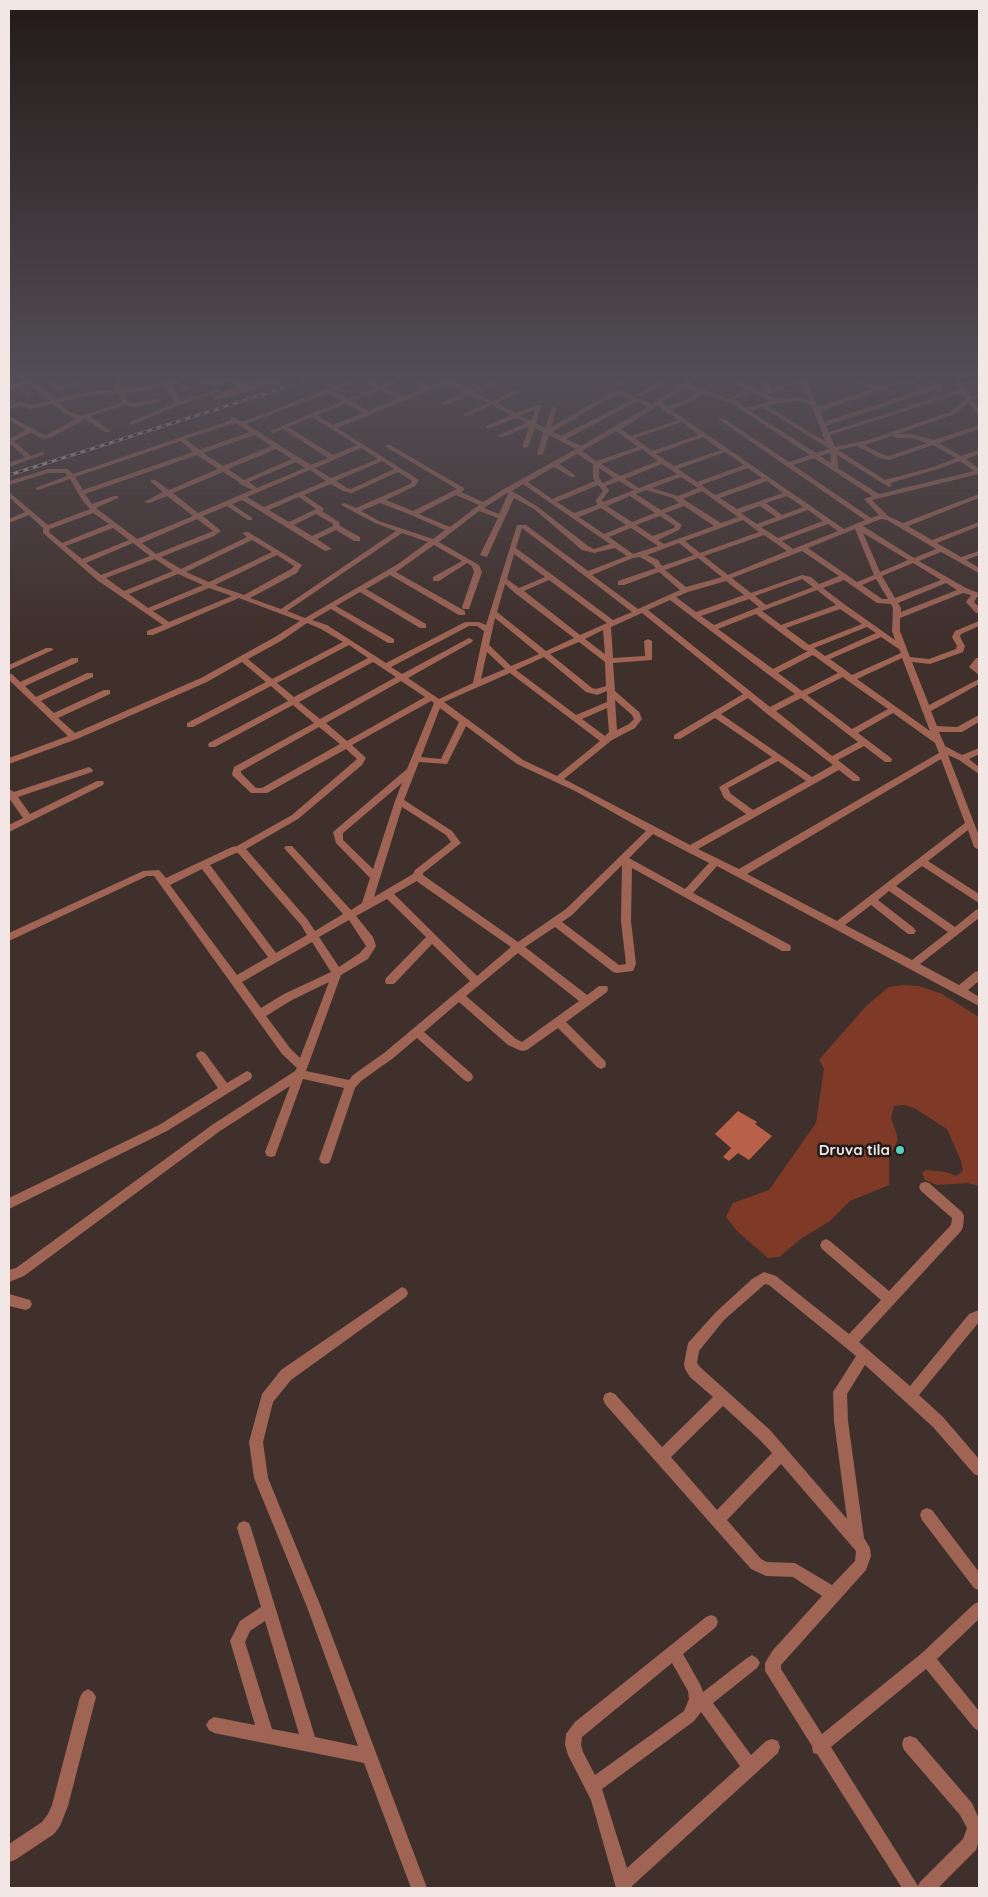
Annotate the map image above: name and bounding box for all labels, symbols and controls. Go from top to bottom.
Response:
place label: Druva tila [819,1141,890,1159]
marker: Druva tila [894,1144,906,1156]

